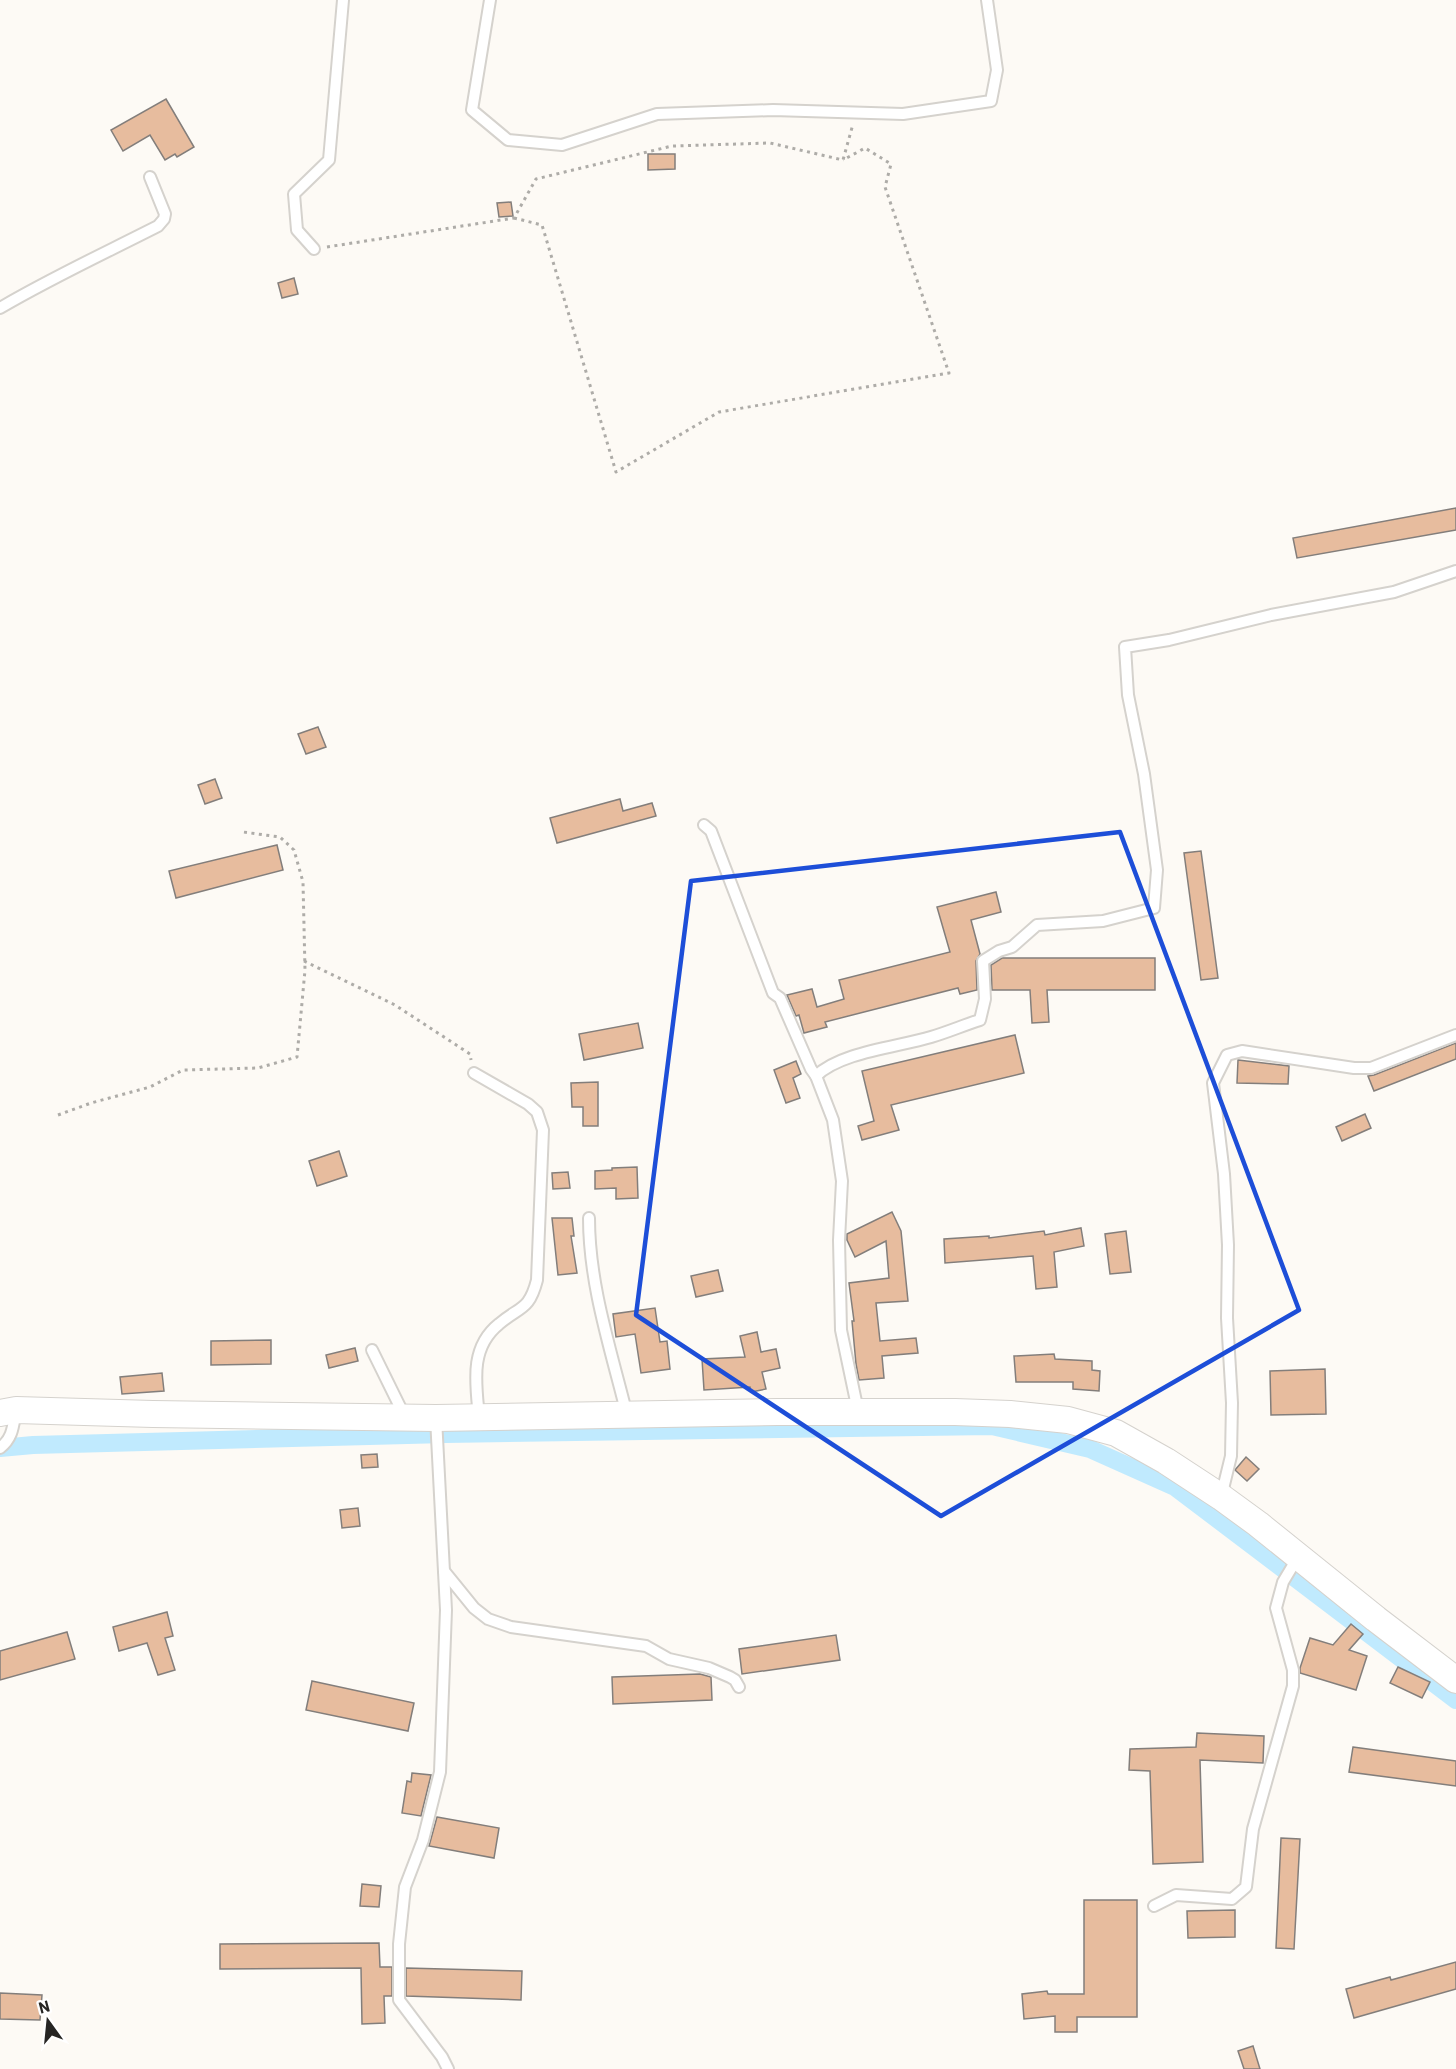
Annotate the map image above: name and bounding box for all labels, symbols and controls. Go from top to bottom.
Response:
north arrow [18,1991,78,2051]
text: N [36,1995,52,2017]

